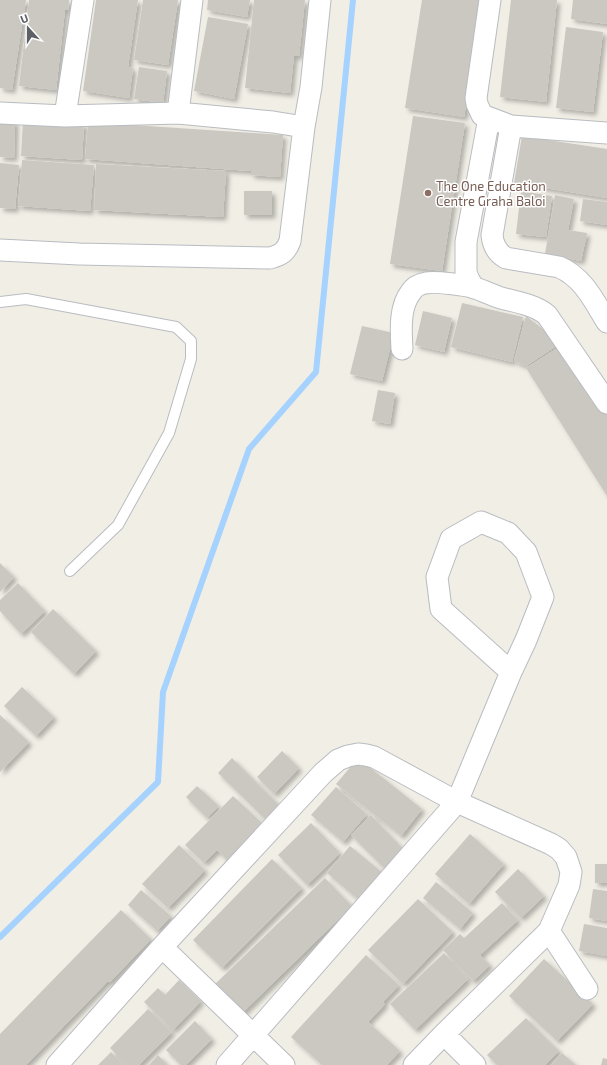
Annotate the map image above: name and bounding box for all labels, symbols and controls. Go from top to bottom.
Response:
north arrow [8,8,48,48]
text: U [18,11,30,26]
place label: The One Education Centre Graha Baloi [436,178,546,209]
marker: The One Education Centre Graha Baloi [423,188,433,198]

